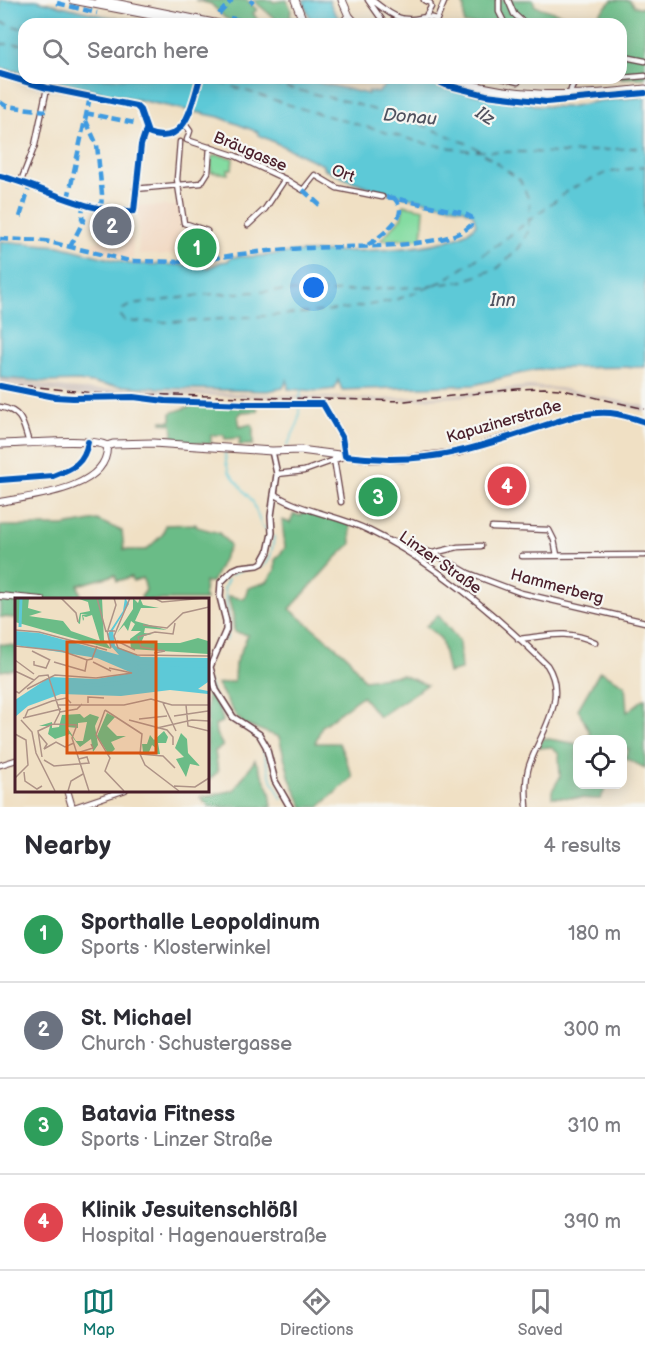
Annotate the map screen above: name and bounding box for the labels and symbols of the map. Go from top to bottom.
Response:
water label: Ilz [471,102,499,130]
water label: Donau [382,104,438,130]
street label: Bräugasse [210,128,290,176]
street label: Ort [329,161,357,187]
pin: 2 [92,204,132,248]
pin: 1 [178,226,216,270]
your location [299,273,328,302]
water label: Inn [489,290,516,311]
street label: Kapuzinerstraße [444,396,564,447]
pin: 4 [488,464,526,508]
pin: 3 [358,474,398,520]
street label: Linzer Straße [395,528,485,599]
street label: Hammerberg [508,565,606,609]
inset map [15,598,208,792]

